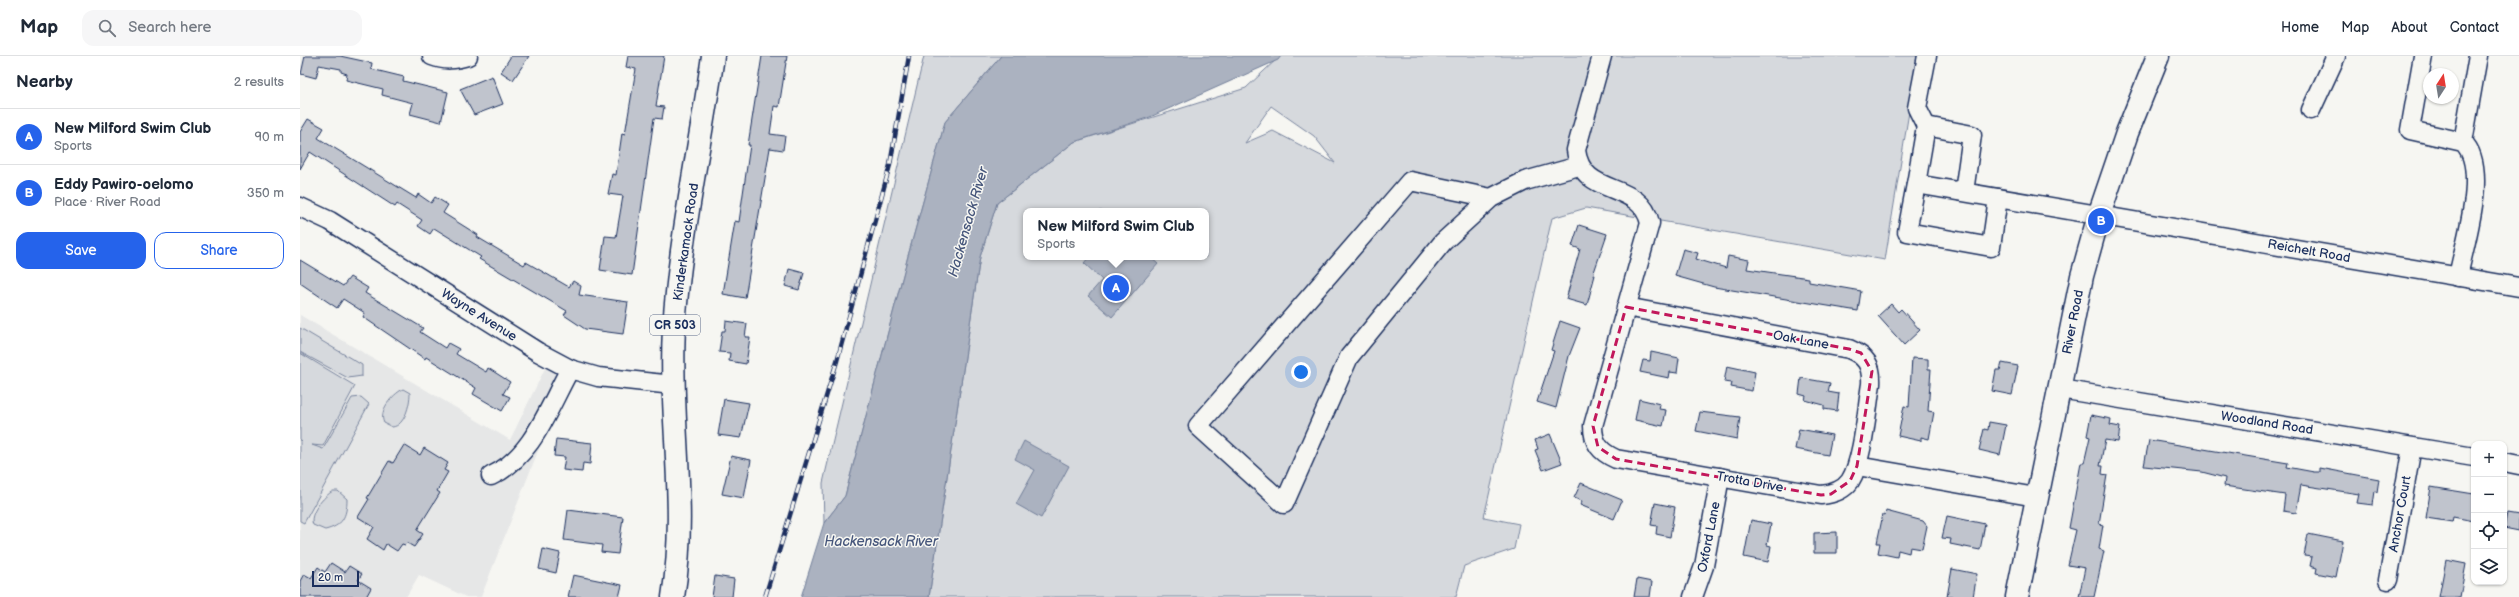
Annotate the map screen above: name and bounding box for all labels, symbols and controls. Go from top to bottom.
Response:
search box [82,10,362,46]
text: Map [20,16,58,39]
icon: search [96,17,118,39]
text: Search here [128,18,211,37]
text: Home [2281,19,2319,36]
text: Map [2341,19,2369,36]
text: About [2391,19,2428,36]
text: Contact [2450,19,2499,36]
north arrow [2423,68,2459,104]
text: Nearby [16,72,73,92]
text: 2 results [234,74,284,90]
text: New Milford Swim Club [54,119,211,138]
text: A [25,129,33,145]
text: 90 m [255,129,284,145]
text: Sports [54,138,92,154]
water label: Hackensack River [944,164,992,279]
text: Eddy Pawiro-oelomo [54,175,193,194]
street label: Kinderkamack Road [670,182,702,302]
text: B [24,185,34,201]
text: 350 m [247,185,284,201]
text: Place · River Road [54,194,161,210]
pin: B [2088,206,2114,236]
popup [1023,208,1209,260]
text: New Milford Swim Club [1037,217,1195,236]
button: Save [16,232,146,269]
button: Share [154,232,284,269]
text: Sports [1037,236,1075,252]
street label: Reichelt Road [2266,236,2352,266]
pin: A [1103,273,1129,303]
street label: Wayne Avenue [438,285,520,345]
street label: River Road [2059,288,2087,356]
road number: CR 503 [650,315,700,335]
street label: Oak Lane [1772,327,1830,353]
your location [1291,362,1311,382]
street label: Woodland Road [2220,408,2314,438]
map controls [2471,441,2507,585]
button: + [2471,441,2507,477]
street label: Trotta Drive [1715,468,1785,496]
street label: Anchor Court [2385,474,2415,554]
button: − [2471,477,2507,513]
street label: Oxford Lane [1694,500,1724,574]
button: locate [2471,513,2507,549]
water label: Hackensack River [824,533,939,550]
button: layers [2471,549,2507,585]
scale bar [312,569,359,588]
text: 20 m [318,571,343,584]

